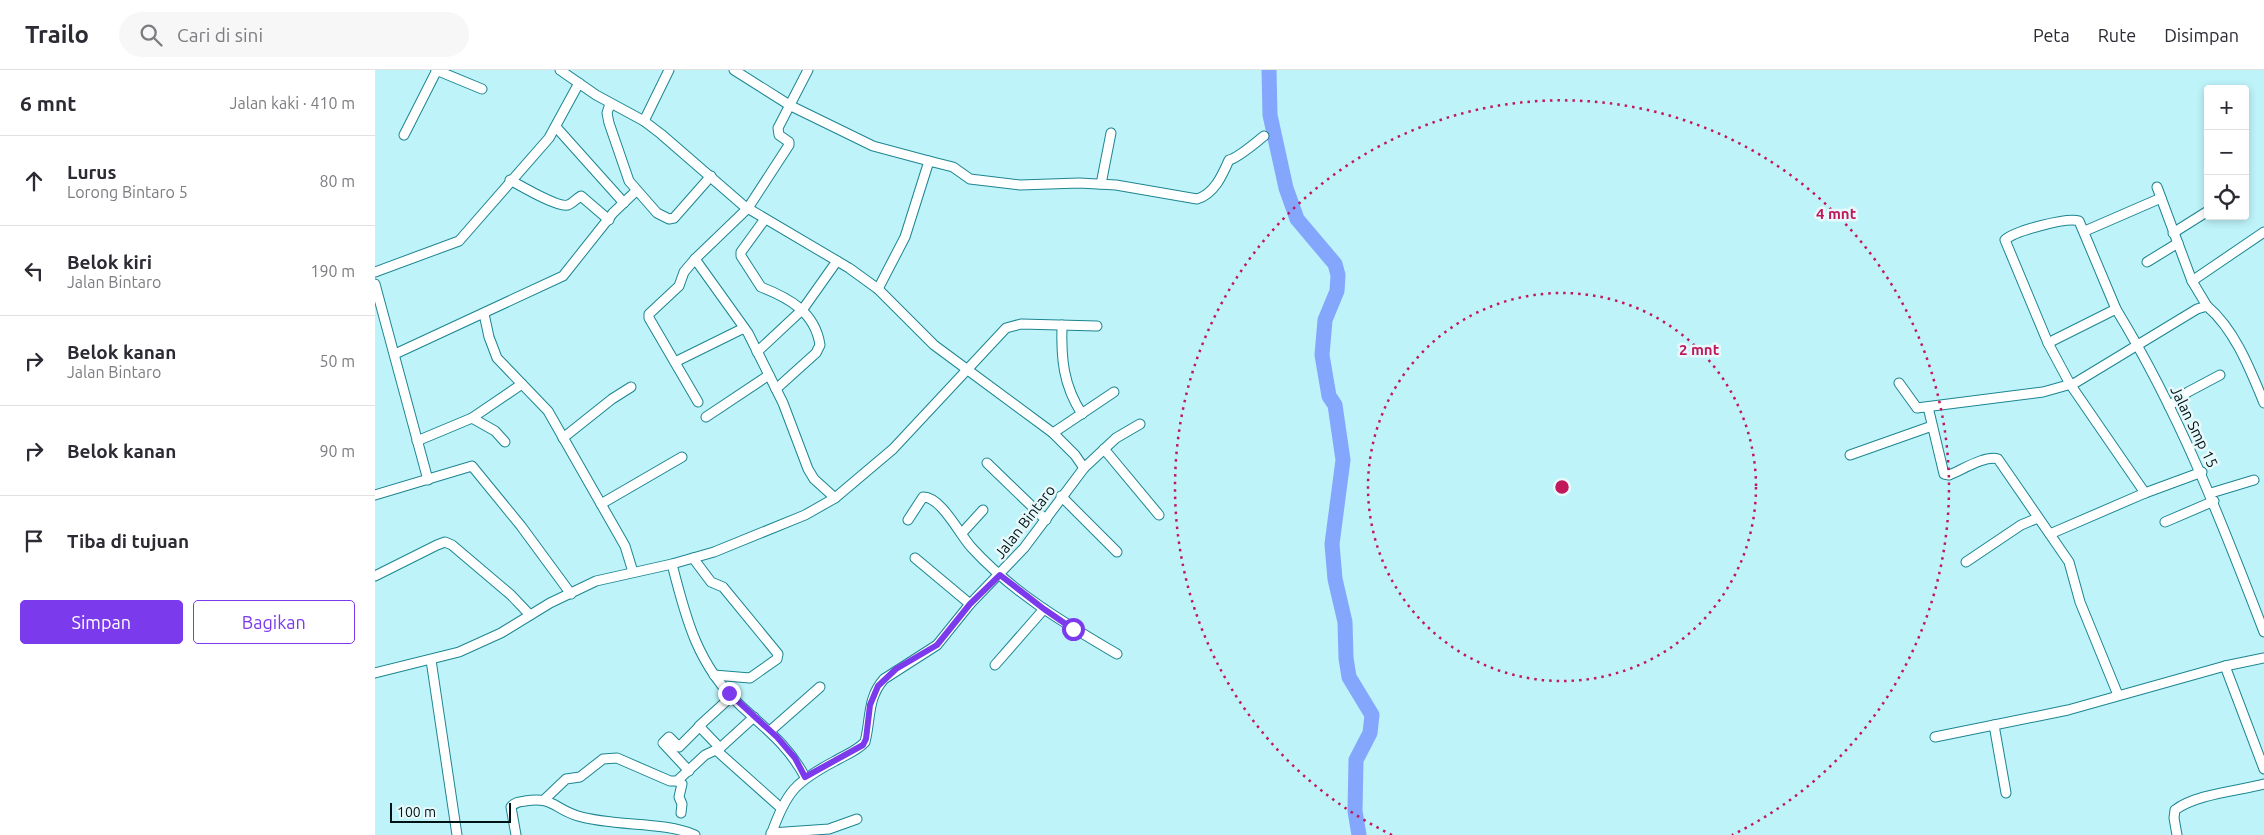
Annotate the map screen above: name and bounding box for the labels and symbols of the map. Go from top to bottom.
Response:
text: 4 mnt [1816,205,1857,222]
text: 2 mnt [1679,341,1720,358]
street label: Jalan Smp 15 [2167,383,2222,470]
centre of rings [1553,478,1571,496]
street label: Jalan Bintaro [991,482,1059,562]
route start [1062,618,1085,641]
route end [718,682,741,705]
scale bar [390,800,511,823]

